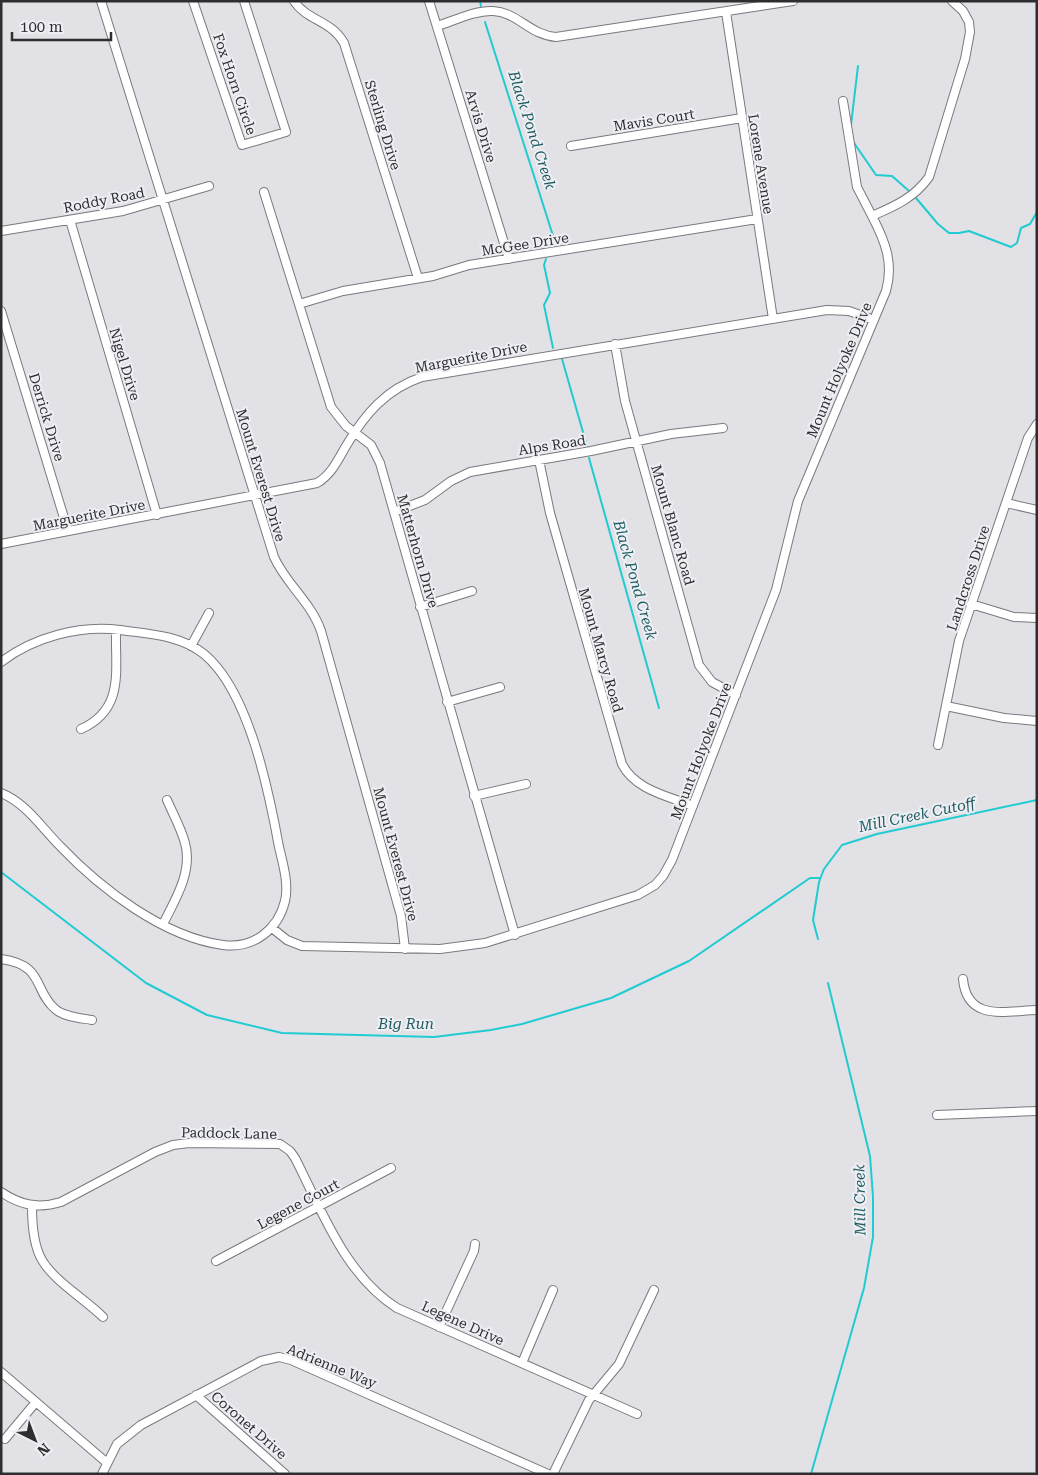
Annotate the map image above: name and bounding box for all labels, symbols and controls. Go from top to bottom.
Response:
scale bar [12,10,111,42]
text: 100 m [20,18,63,36]
street label: Fox Horn Circle [210,31,260,137]
water label: Black Pond Creek [504,68,560,192]
street label: Sterling Drive [362,78,404,172]
street label: Arvis Drive [462,88,500,165]
street label: Mavis Court [612,106,696,134]
street label: Lorene Avenue [745,113,777,215]
street label: Roddy Road [62,184,146,216]
street label: McGee Drive [480,229,570,259]
street label: Mount Holyoke Drive [803,300,875,440]
street label: Nigel Drive [106,326,144,403]
street label: Marguerite Drive [414,338,529,376]
street label: Derrick Drive [26,371,68,463]
street label: Mount Everest Drive [233,407,289,544]
street label: Alps Road [517,432,587,458]
street label: Mount Blanc Road [648,463,698,587]
street label: Matterhorn Drive [394,493,442,610]
street label: Marguerite Drive [32,496,147,534]
water label: Black Pond Creek [609,517,661,643]
street label: Landcross Drive [943,523,993,633]
street label: Mount Marcy Road [576,586,626,714]
street label: Mount Holyoke Drive [667,680,735,822]
street label: Mount Everest Drive [370,785,422,923]
water label: Mill Creek Cutoff [856,793,979,836]
water label: Big Run [377,1015,434,1033]
street label: Paddock Lane [181,1124,277,1142]
water label: Mill Creek [850,1163,870,1237]
street label: Legene Court [254,1176,342,1232]
street label: Legene Drive [419,1298,507,1348]
street label: Adrienne Way [285,1341,380,1391]
street label: Coronet Drive [208,1388,290,1462]
north arrow [10,1415,60,1465]
text: N [34,1440,53,1459]

